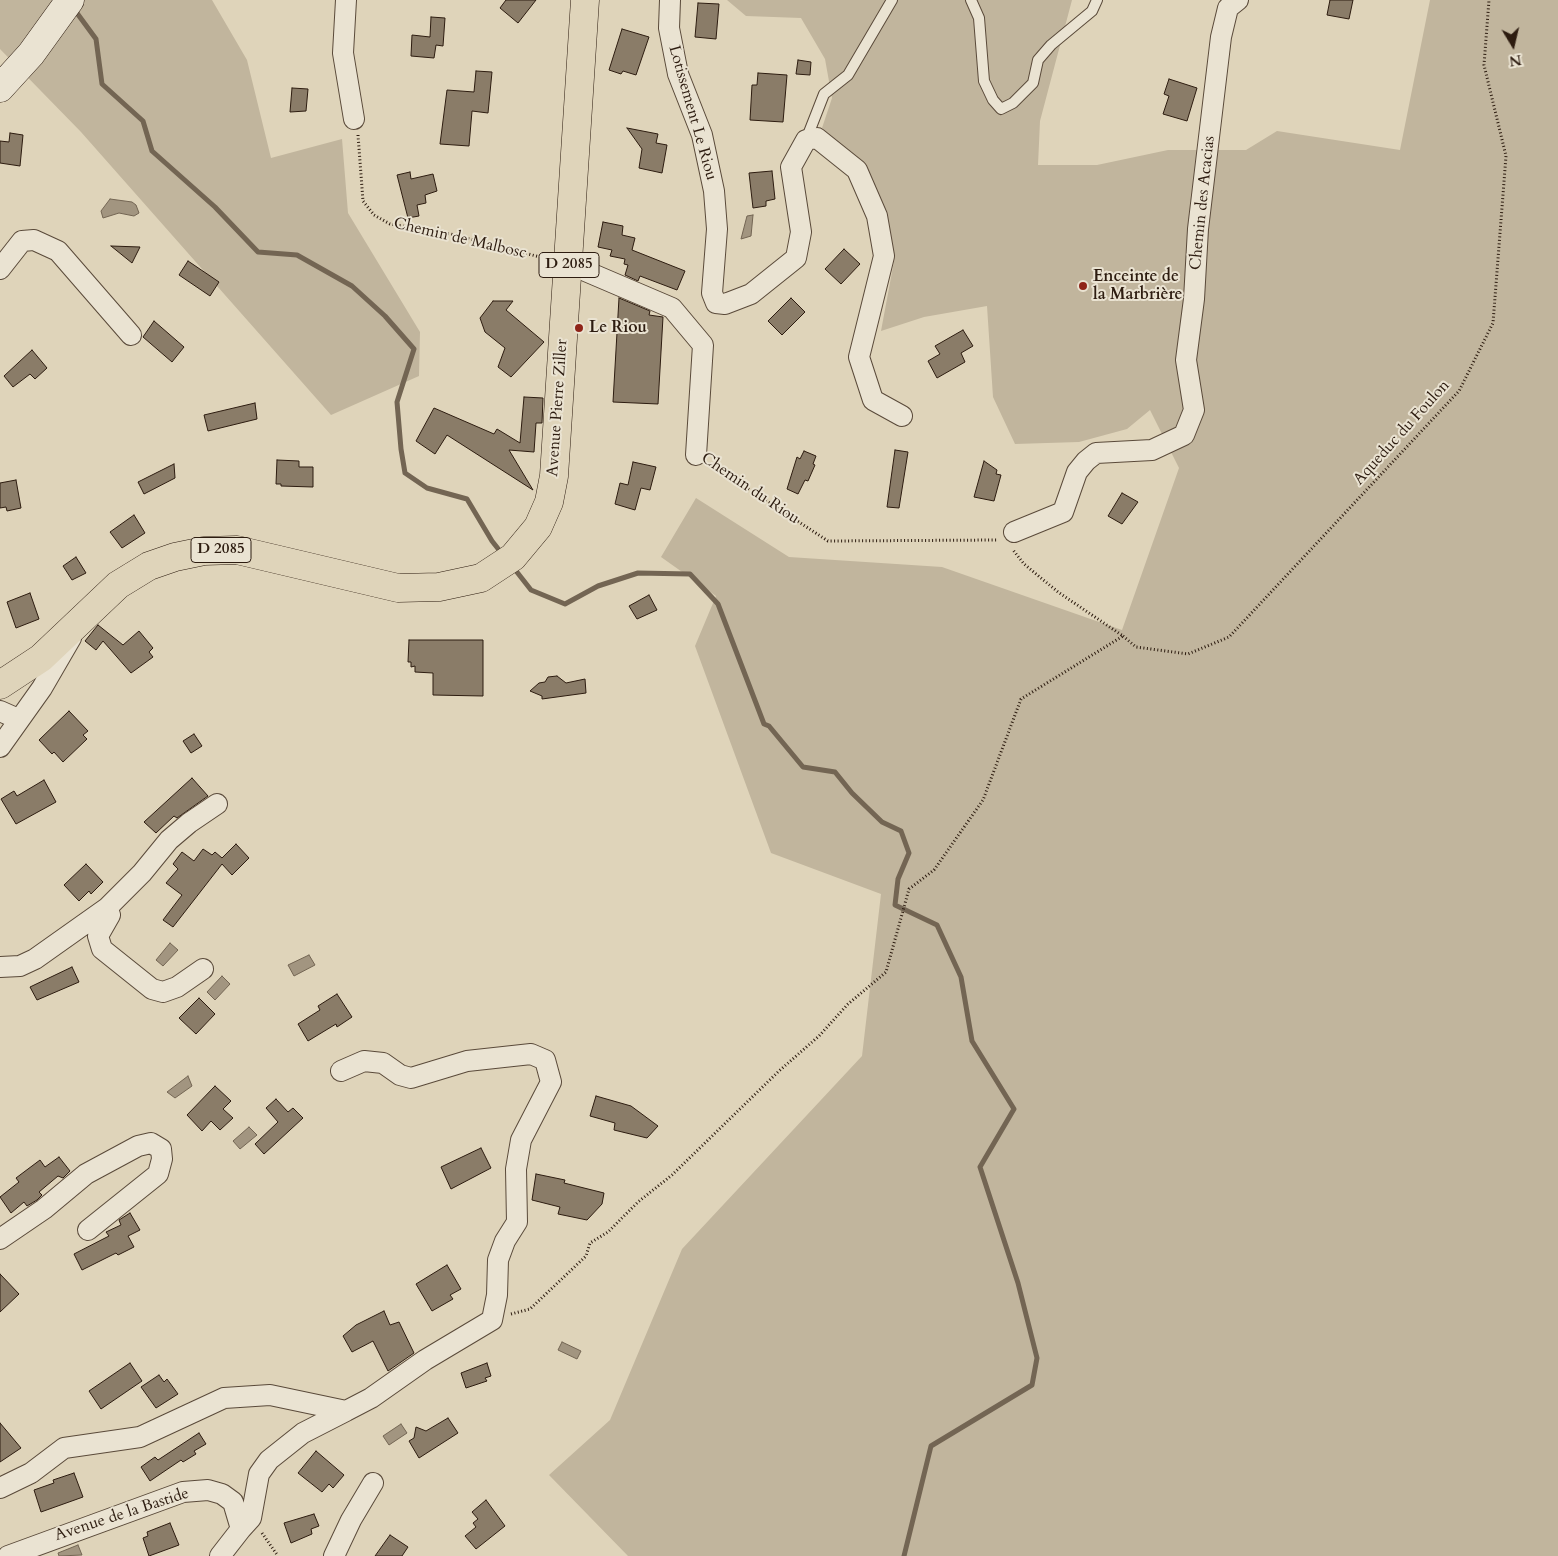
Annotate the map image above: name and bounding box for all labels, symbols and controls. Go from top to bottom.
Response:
north arrow [1488,20,1538,70]
street label: Lotissement Le Riou [664,43,720,183]
text: N [1508,50,1523,71]
street label: Chemin des Acacias [1186,135,1220,271]
street label: Chemin de Malbosc [392,214,528,264]
road number: D 2085 [539,252,599,278]
place label: Enceinte de la Marbrière [1093,267,1182,305]
marker: Enceinte de la Marbrière [1077,280,1089,292]
place label: Le Riou [589,318,647,338]
marker: Le Riou [573,322,585,334]
street label: Avenue Pierre Ziller [544,339,572,477]
street label: Aqueduc du Foulon [1350,376,1454,490]
street label: Chemin du Riou [697,449,803,529]
road number: D 2085 [191,538,251,562]
street label: Avenue de la Bastide [52,1484,192,1546]

